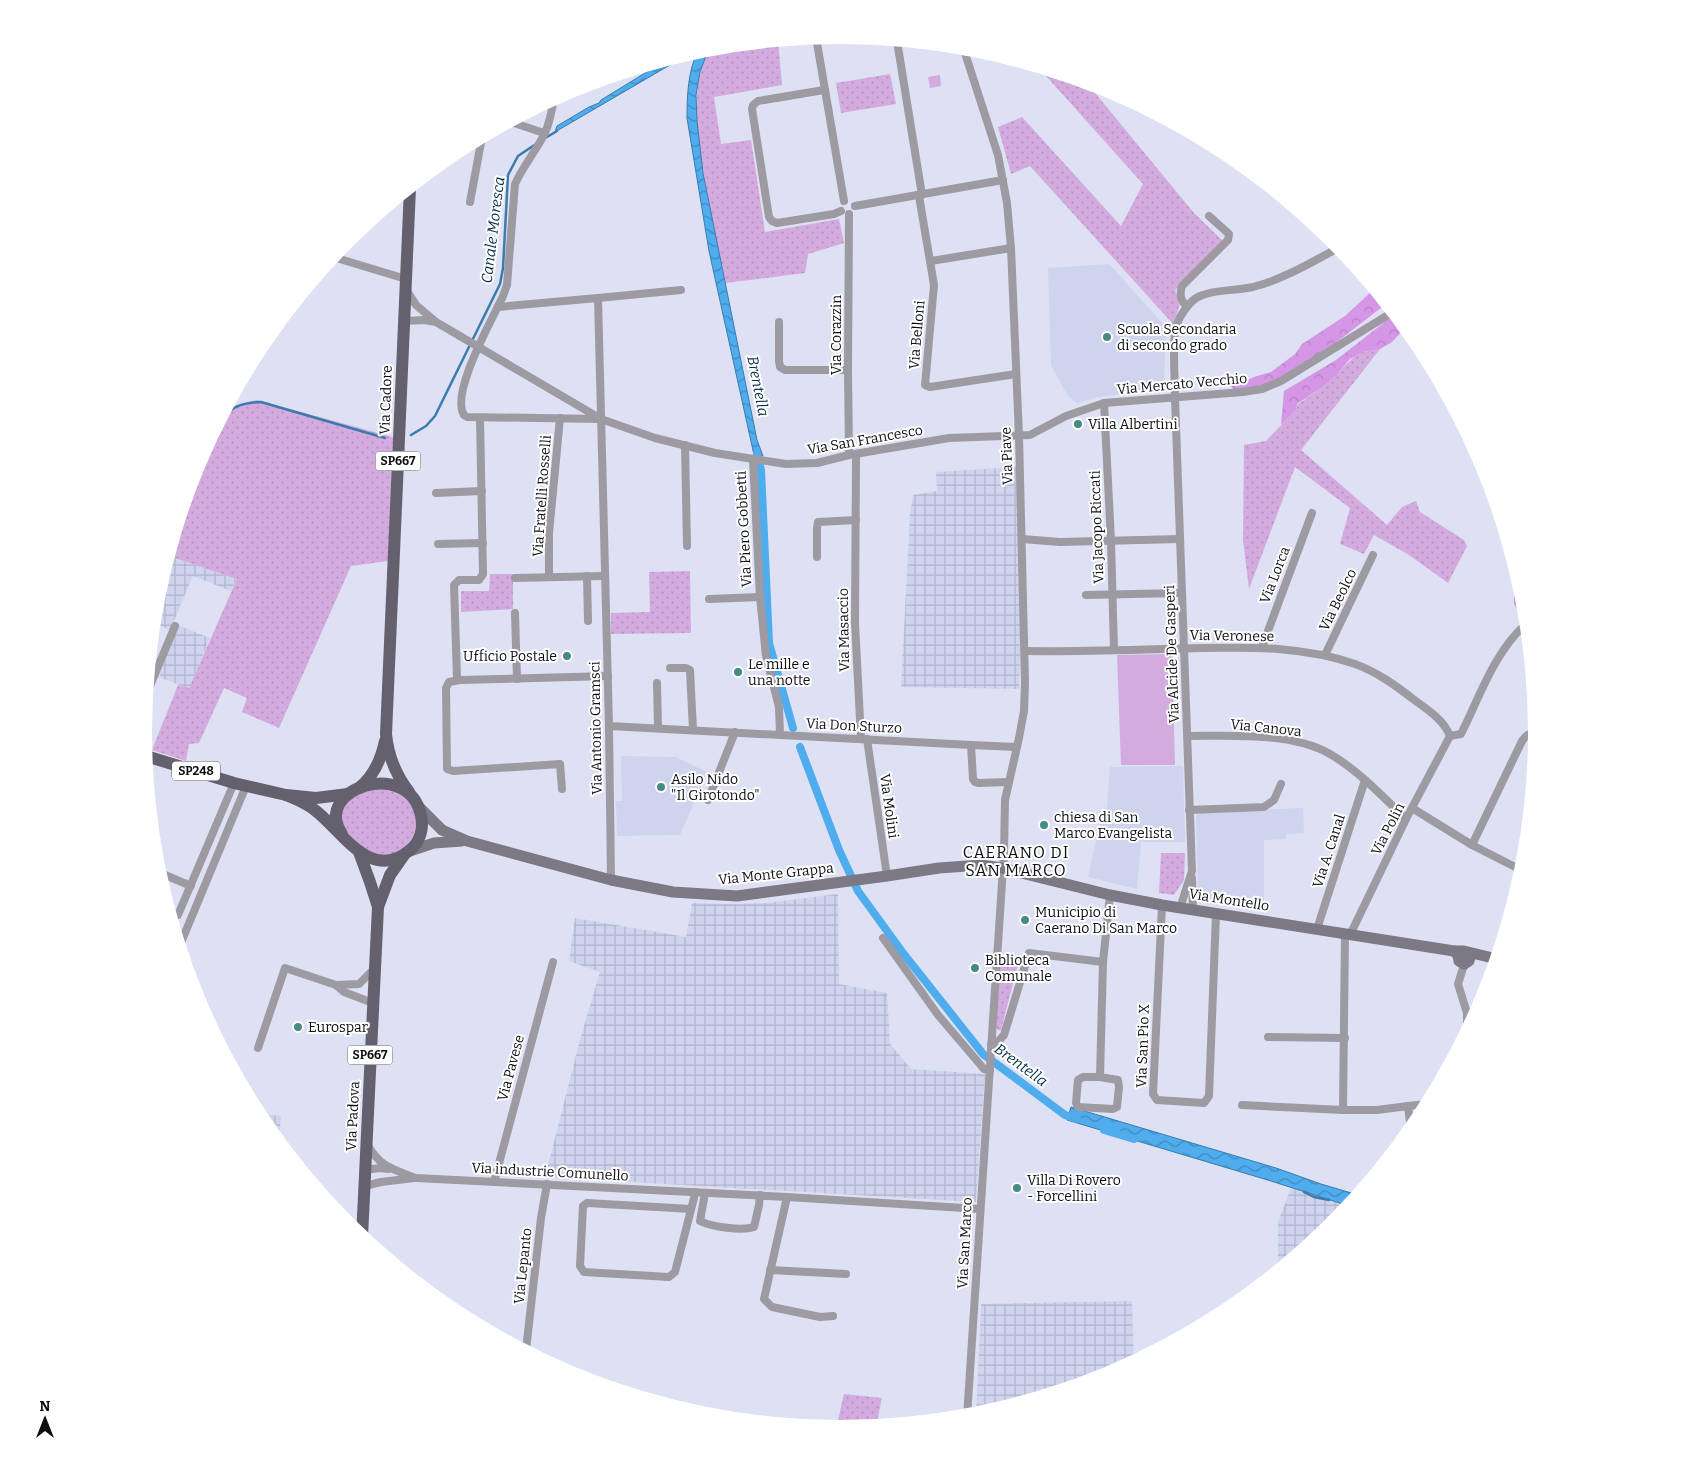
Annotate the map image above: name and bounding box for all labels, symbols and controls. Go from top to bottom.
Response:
water label: Canale Moresca [478,176,508,284]
street label: Via Corazzin [828,295,845,375]
street label: Via Belloni [906,300,928,370]
place label: Scuola Secondaria di secondo grado [1117,321,1237,354]
marker: Scuola Secondaria di secondo grado [1101,331,1113,343]
water label: Brentella [743,354,773,418]
street label: Via Cadore [376,365,396,435]
street label: Via Mercato Vecchio [1116,370,1248,398]
place label: Villa Albertini [1088,416,1178,433]
marker: Villa Albertini [1072,418,1084,430]
street label: Via San Francesco [806,421,924,459]
street label: Via Piave [997,427,1017,485]
street label: Via Fratelli Rosselli [529,434,555,558]
road number: SP667 [376,452,420,471]
street label: Via Piero Gobbetti [732,470,756,588]
street label: Via Jacopo Riccati [1087,470,1107,584]
street label: Via Lorca [1256,544,1294,606]
street label: Via Beolco [1316,566,1360,634]
street label: Via Alcide De Gasperi [1161,585,1183,723]
street label: Via Masaccio [835,588,853,672]
street label: Via Veronese [1190,627,1274,645]
place label: Ufficio Postale [463,648,557,665]
marker: Ufficio Postale [561,650,573,662]
place label: Le mille e una notte [748,656,811,689]
street label: Via Antonio Gramsci [586,661,606,795]
marker: Le mille e una notte [732,666,744,678]
street label: Via Don Sturzo [806,715,902,737]
street label: Via Canova [1230,716,1303,740]
road number: SP248 [172,761,220,780]
place label: Asilo Nido "Il Girotondo" [671,771,760,804]
street label: Via Molini [876,773,902,839]
marker: Asilo Nido "Il Girotondo" [655,781,667,793]
street label: Via Polin [1368,800,1409,858]
place label: chiesa di San Marco Evangelista [1054,809,1173,842]
street label: Via A. Canal [1309,812,1349,890]
marker: chiesa di San Marco Evangelista [1038,819,1050,831]
district label: CAERANO DI SAN MARCO [963,843,1069,880]
street label: Via Monte Grappa [717,859,835,889]
street label: Via Montello [1188,885,1270,915]
place label: Municipio di Caerano Di San Marco [1035,904,1177,937]
marker: Municipio di Caerano Di San Marco [1019,914,1031,926]
place label: Biblioteca Comunale [985,952,1052,985]
marker: Biblioteca Comunale [969,962,981,974]
street label: Via San Pio X [1133,1004,1153,1088]
place label: Eurospar [308,1019,368,1036]
marker: Eurospar [292,1021,304,1033]
street label: Via Pavese [494,1033,528,1103]
water label: Brentella [991,1040,1051,1090]
road number: SP667 [348,1046,392,1064]
street label: Via Padova [343,1080,363,1151]
street label: Via industrie Comunello [471,1159,629,1185]
place label: Villa Di Rovero - Forcellini [1027,1172,1121,1205]
marker: Villa Di Rovero - Forcellini [1011,1182,1023,1194]
street label: Via San Marco [954,1197,976,1289]
street label: Via Lepanto [511,1227,535,1305]
north arrow [20,1394,70,1444]
text: N [40,1398,51,1415]

